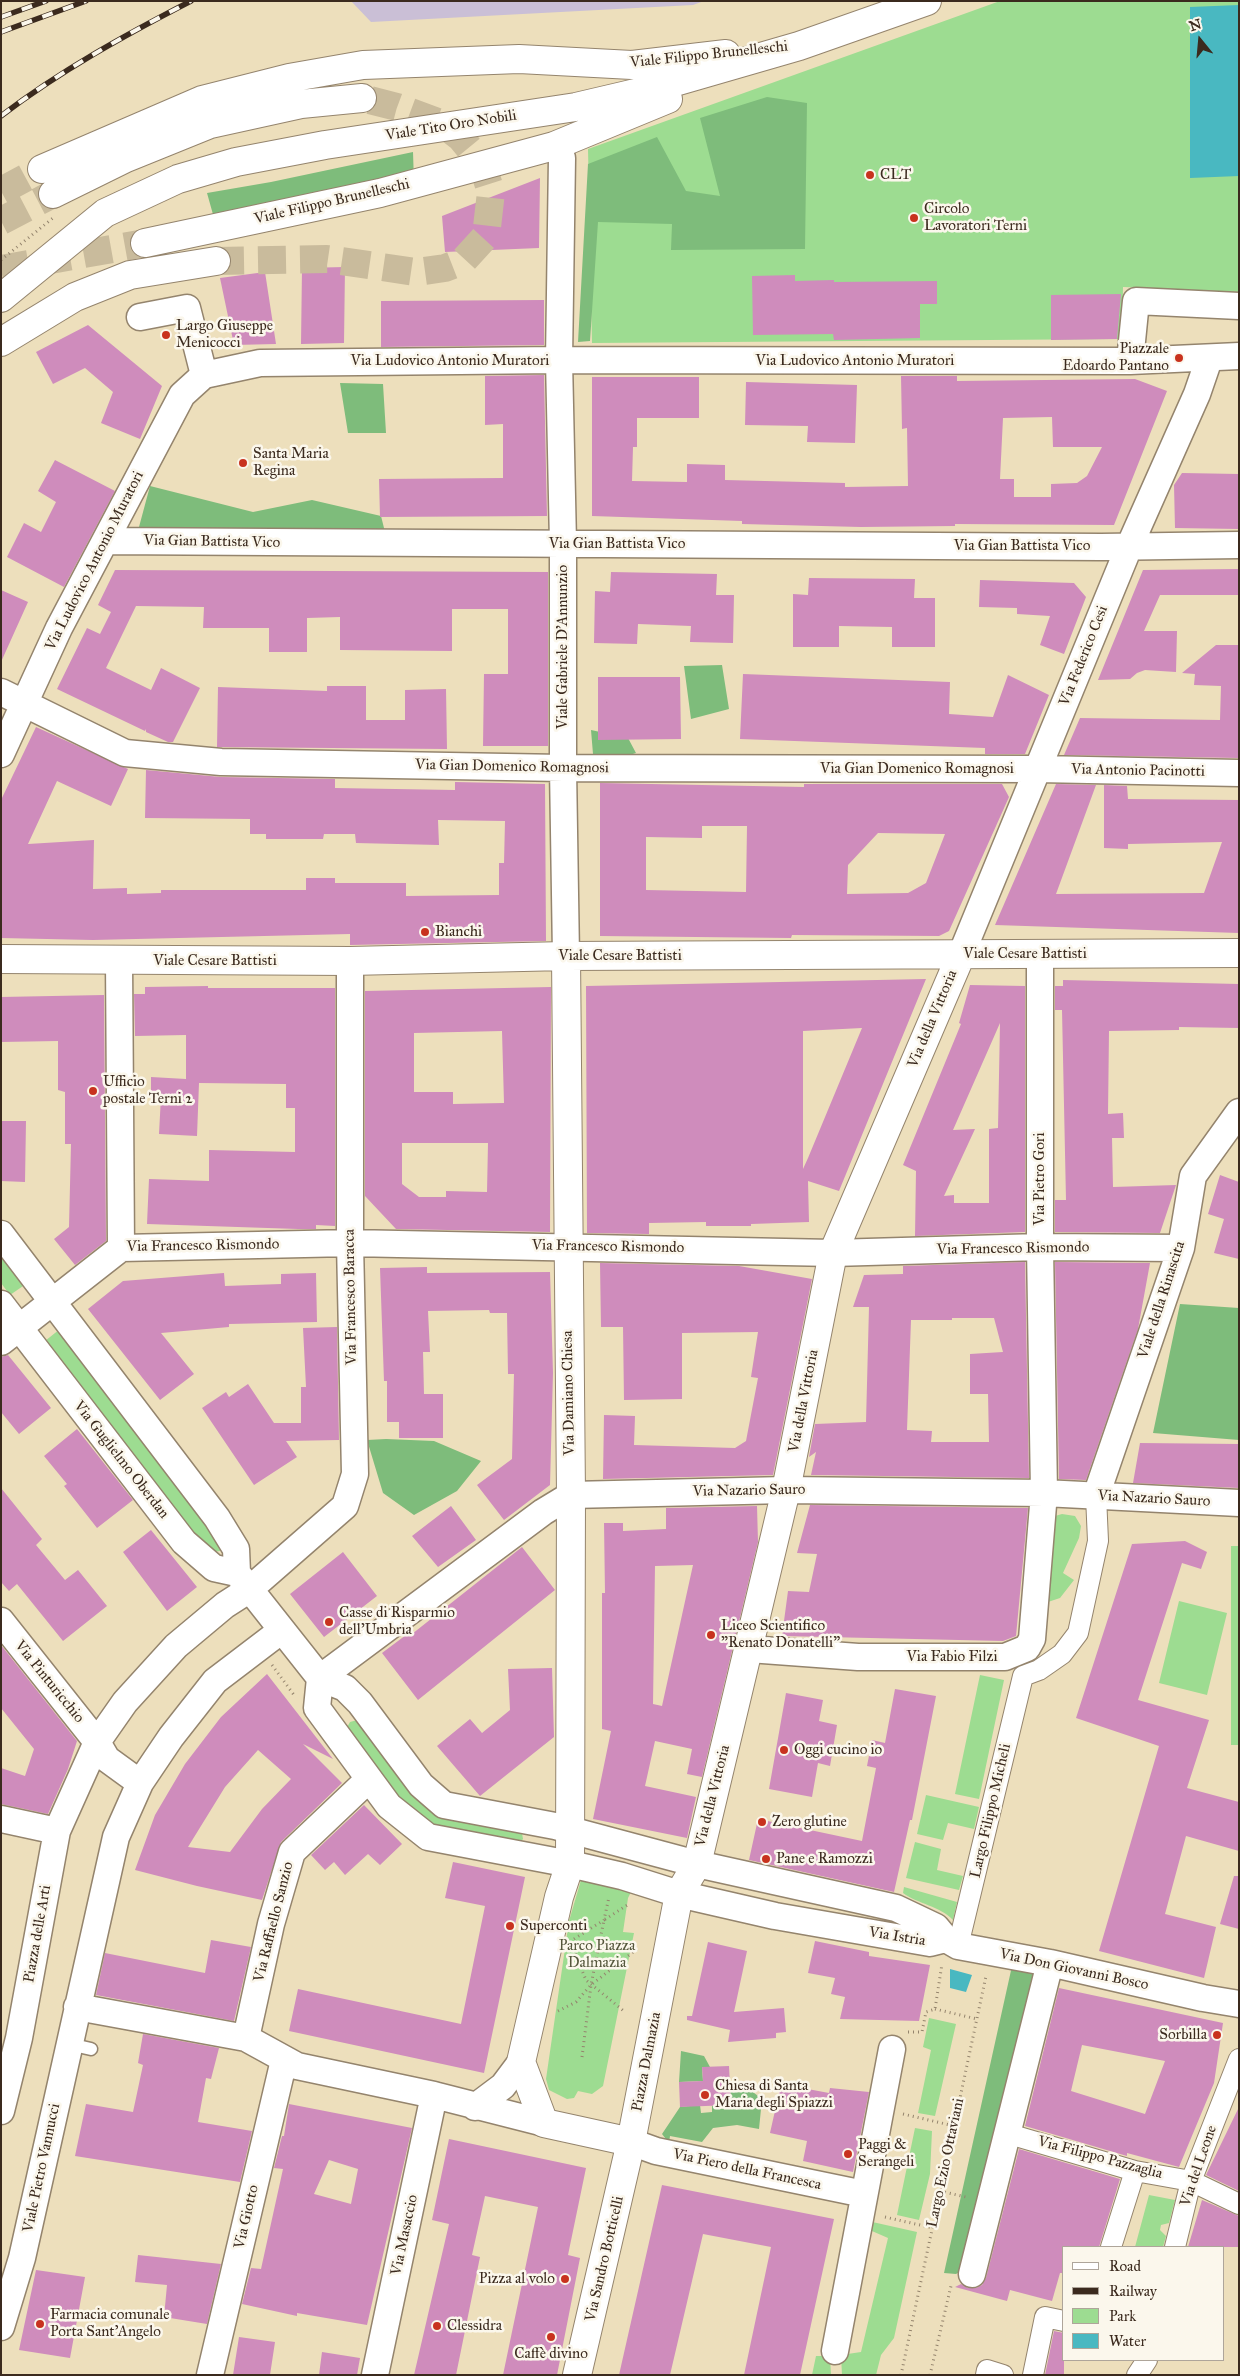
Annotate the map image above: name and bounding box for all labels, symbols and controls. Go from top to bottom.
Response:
north arrow [1175,15,1225,65]
text: N [1187,15,1204,35]
street label: Viale Filippo Brunelleschi [629,38,789,72]
street label: Viale Tito Oro Nobili [384,107,518,145]
place label: CLT [880,166,911,184]
marker: CLT [864,169,876,181]
street label: Viale Filippo Brunelleschi [253,175,411,229]
place label: Circolo Lavoratori Terni [924,200,1027,235]
marker: Circolo Lavoratori Terni [908,212,920,224]
place label: Largo Giuseppe Menicocci [176,317,273,352]
marker: Largo Giuseppe Menicocci [160,329,172,341]
place label: Piazzale Edoardo Pantano [1063,340,1169,375]
street label: Via Ludovico Antonio Muratori [351,352,549,370]
street label: Via Ludovico Antonio Muratori [756,352,954,370]
marker: Piazzale Edoardo Pantano [1173,352,1185,364]
place label: Santa Maria Regina [253,445,329,480]
marker: Santa Maria Regina [237,457,249,469]
street label: Via Ludovico Antonio Muratori [42,468,148,654]
street label: Via Gian Battista Vico [143,532,281,552]
street label: Via Gian Battista Vico [549,535,685,553]
street label: Via Gian Battista Vico [954,537,1090,555]
street label: Viale Gabriele D'Annunzio [554,565,572,729]
street label: Via Federico Cesi [1056,603,1112,709]
street label: Via Gian Domenico Romagnosi [415,756,609,778]
street label: Via Gian Domenico Romagnosi [820,760,1014,778]
street label: Via Antonio Pacinotti [1071,761,1205,781]
place label: Bianchi [435,923,482,941]
marker: Bianchi [419,926,431,938]
street label: Viale Cesare Battisti [963,945,1087,963]
street label: Viale Cesare Battisti [558,947,682,965]
street label: Viale Cesare Battisti [153,952,277,970]
street label: Via della Vittoria [904,967,962,1071]
place label: Ufficio postale Terni 2 [103,1073,193,1108]
marker: Ufficio postale Terni 2 [87,1085,99,1097]
street label: Via Pietro Gori [1031,1132,1049,1226]
street label: Via Francesco Baracca [341,1229,361,1365]
street label: Via Francesco Rismondo [127,1236,279,1256]
street label: Via Francesco Rismondo [532,1237,684,1257]
street label: Via Francesco Rismondo [937,1239,1089,1259]
street label: Viale della Rinascita [1135,1239,1189,1361]
street label: Via Damiano Chiesa [559,1330,579,1456]
street label: Via della Vittoria [785,1348,823,1454]
street label: Via Guglielmo Oberdan [69,1398,173,1522]
street label: Via Nazario Sauro [692,1481,806,1501]
street label: Via Nazario Sauro [1097,1487,1211,1511]
place label: Casse di Risparmio dell'Umbria [339,1604,455,1639]
marker: Casse di Risparmio dell'Umbria [323,1616,335,1628]
place label: Liceo Scientifico "Renato Donatelli" [721,1617,840,1652]
marker: Liceo Scientifico "Renato Donatelli" [705,1629,717,1641]
street label: Via Pinturicchio [10,1637,88,1727]
street label: Via Fabio Filzi [906,1648,998,1666]
place label: Oggi cucino io [794,1741,882,1759]
street label: Largo Filippo Micheli [967,1742,1015,1880]
street label: Via della Vittoria [692,1743,734,1849]
marker: Oggi cucino io [778,1744,790,1756]
place label: Zero glutine [772,1813,847,1831]
marker: Zero glutine [756,1816,768,1828]
place label: Pane e Ramozzi [776,1850,873,1868]
marker: Pane e Ramozzi [760,1853,772,1865]
street label: Via Raffaello Sanzio [250,1860,298,1984]
street label: Piazza delle Arti [21,1884,55,1984]
place label: Superconti [520,1917,587,1935]
marker: Superconti [504,1920,516,1932]
street label: Via Istria [867,1924,927,1950]
park label: Parco Piazza Dalmazia [559,1937,635,1972]
street label: Via Don Giovanni Bosco [998,1945,1150,1995]
street label: Piazza Dalmazia [629,2011,665,2113]
place label: Sorbilla [1159,2026,1207,2044]
marker: Sorbilla [1211,2029,1223,2041]
place label: Chiesa di Santa Maria degli Spiazzi [715,2077,833,2112]
marker: Chiesa di Santa Maria degli Spiazzi [699,2089,711,2101]
street label: Largo Ezio Ottaviani [923,2097,969,2229]
street label: Viale Pietro Vannucci [20,2102,64,2234]
street label: Via del Leone [1177,2123,1221,2209]
street label: Via Filippo Pazzaglia [1036,2133,1164,2183]
place label: Paggi & Serangeli [858,2136,914,2171]
street label: Via Piero della Francesca [671,2145,823,2195]
marker: Paggi & Serangeli [842,2148,854,2160]
street label: Via Giotto [231,2183,263,2251]
street label: Via Masaccio [388,2193,422,2277]
street label: Via Sandro Botticelli [582,2194,628,2324]
legend [1062,2246,1225,2361]
text: Road [1109,2257,1141,2275]
place label: Pizza al volo [479,2270,555,2288]
marker: Pizza al volo [559,2273,571,2285]
text: Railway [1109,2282,1157,2300]
place label: Farmacia comunale Porta Sant'Angelo [50,2306,170,2341]
text: Park [1109,2307,1136,2325]
place label: Clessidra [447,2317,502,2335]
marker: Farmacia comunale Porta Sant'Angelo [34,2318,46,2330]
marker: Clessidra [431,2320,443,2332]
marker: Caffè divino [545,2331,557,2343]
text: Water [1109,2332,1146,2350]
place label: Caffè divino [514,2345,588,2363]

